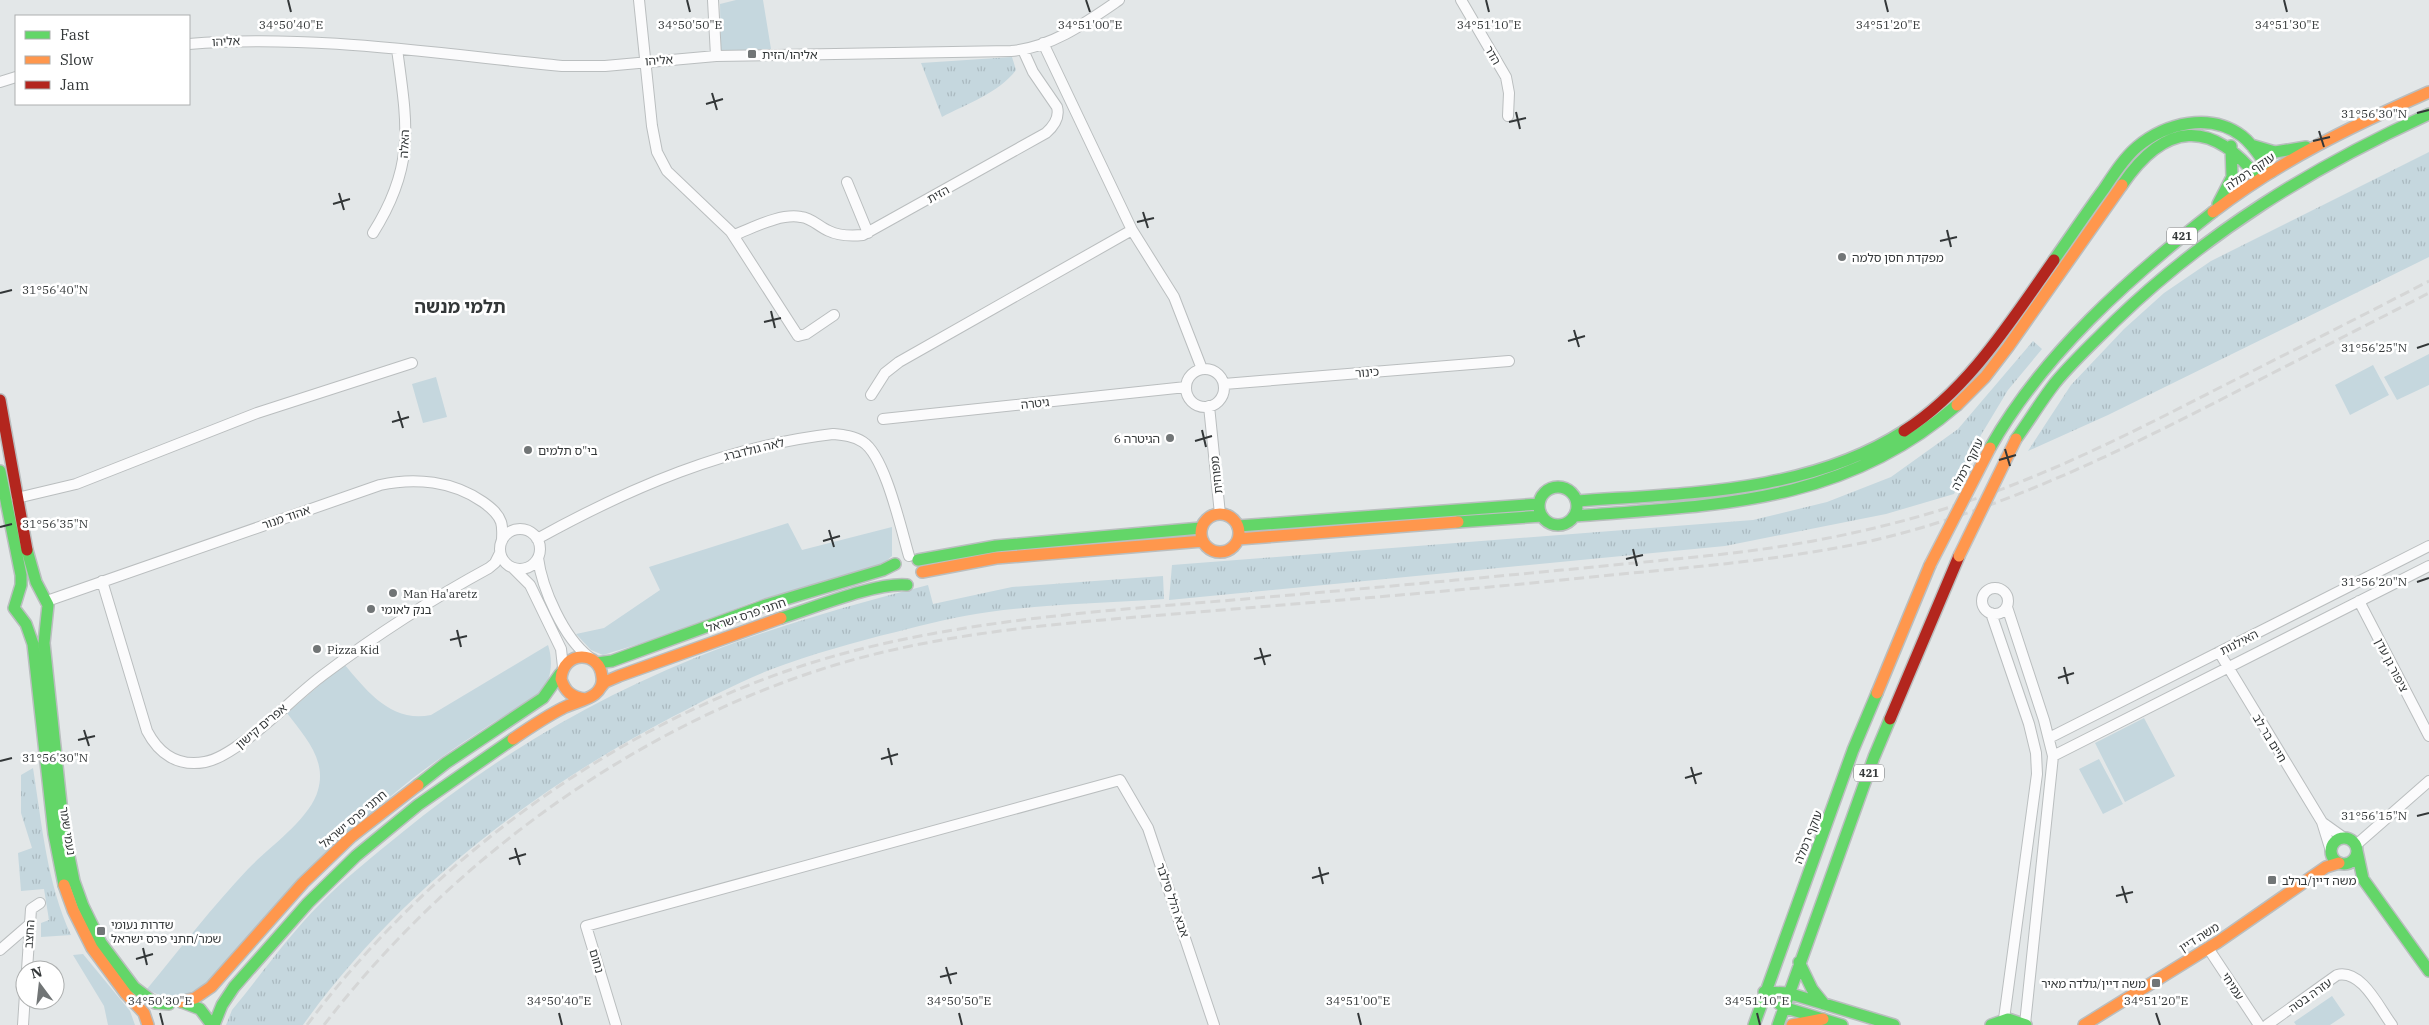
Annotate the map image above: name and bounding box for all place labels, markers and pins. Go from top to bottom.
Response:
place label: אליהו/הזית [762,47,818,62]
marker: אליהו/הזית [746,48,758,60]
place label: מפקדת חסן סלמה [1852,250,1944,265]
marker: מפקדת חסן סלמה [1836,251,1848,263]
place label: הגיטרה 6 [1114,431,1160,446]
marker: הגיטרה 6 [1164,432,1176,444]
place label: בי"ס תלמים [538,443,598,458]
marker: בי"ס תלמים [522,444,534,456]
place label: Man Ha'aretz [403,586,477,601]
marker: Man Ha'aretz [387,587,399,599]
place label: בנק לאומי [381,602,432,617]
marker: בנק לאומי [365,603,377,615]
place label: Pizza Kid [327,642,379,657]
marker: Pizza Kid [311,643,323,655]
place label: משה דיין/ברלב [2282,873,2356,888]
marker: משה דיין/ברלב [2266,874,2278,886]
place label: שדרות נעומי שמר/חתני פרס ישראל [111,917,221,946]
marker: שדרות נעומי שמר/חתני פרס ישראל [95,925,107,937]
place label: משה דיין/גולדה מאיר [2041,976,2146,991]
marker: משה דיין/גולדה מאיר [2150,977,2162,989]

